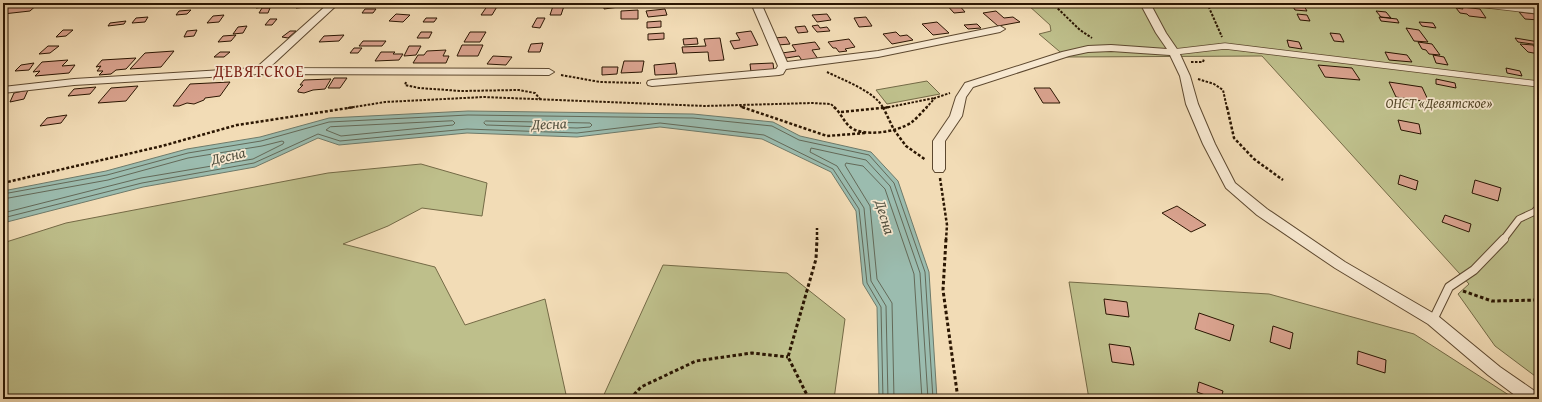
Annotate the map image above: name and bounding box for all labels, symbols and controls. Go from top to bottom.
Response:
district label: ДЕВЯТСКОЕ [212,59,305,83]
park label: ОНСТ «Девятское» [1386,93,1492,113]
water label: Десна [530,112,567,135]
water label: Десна [207,141,248,170]
water label: Десна [870,196,901,237]

